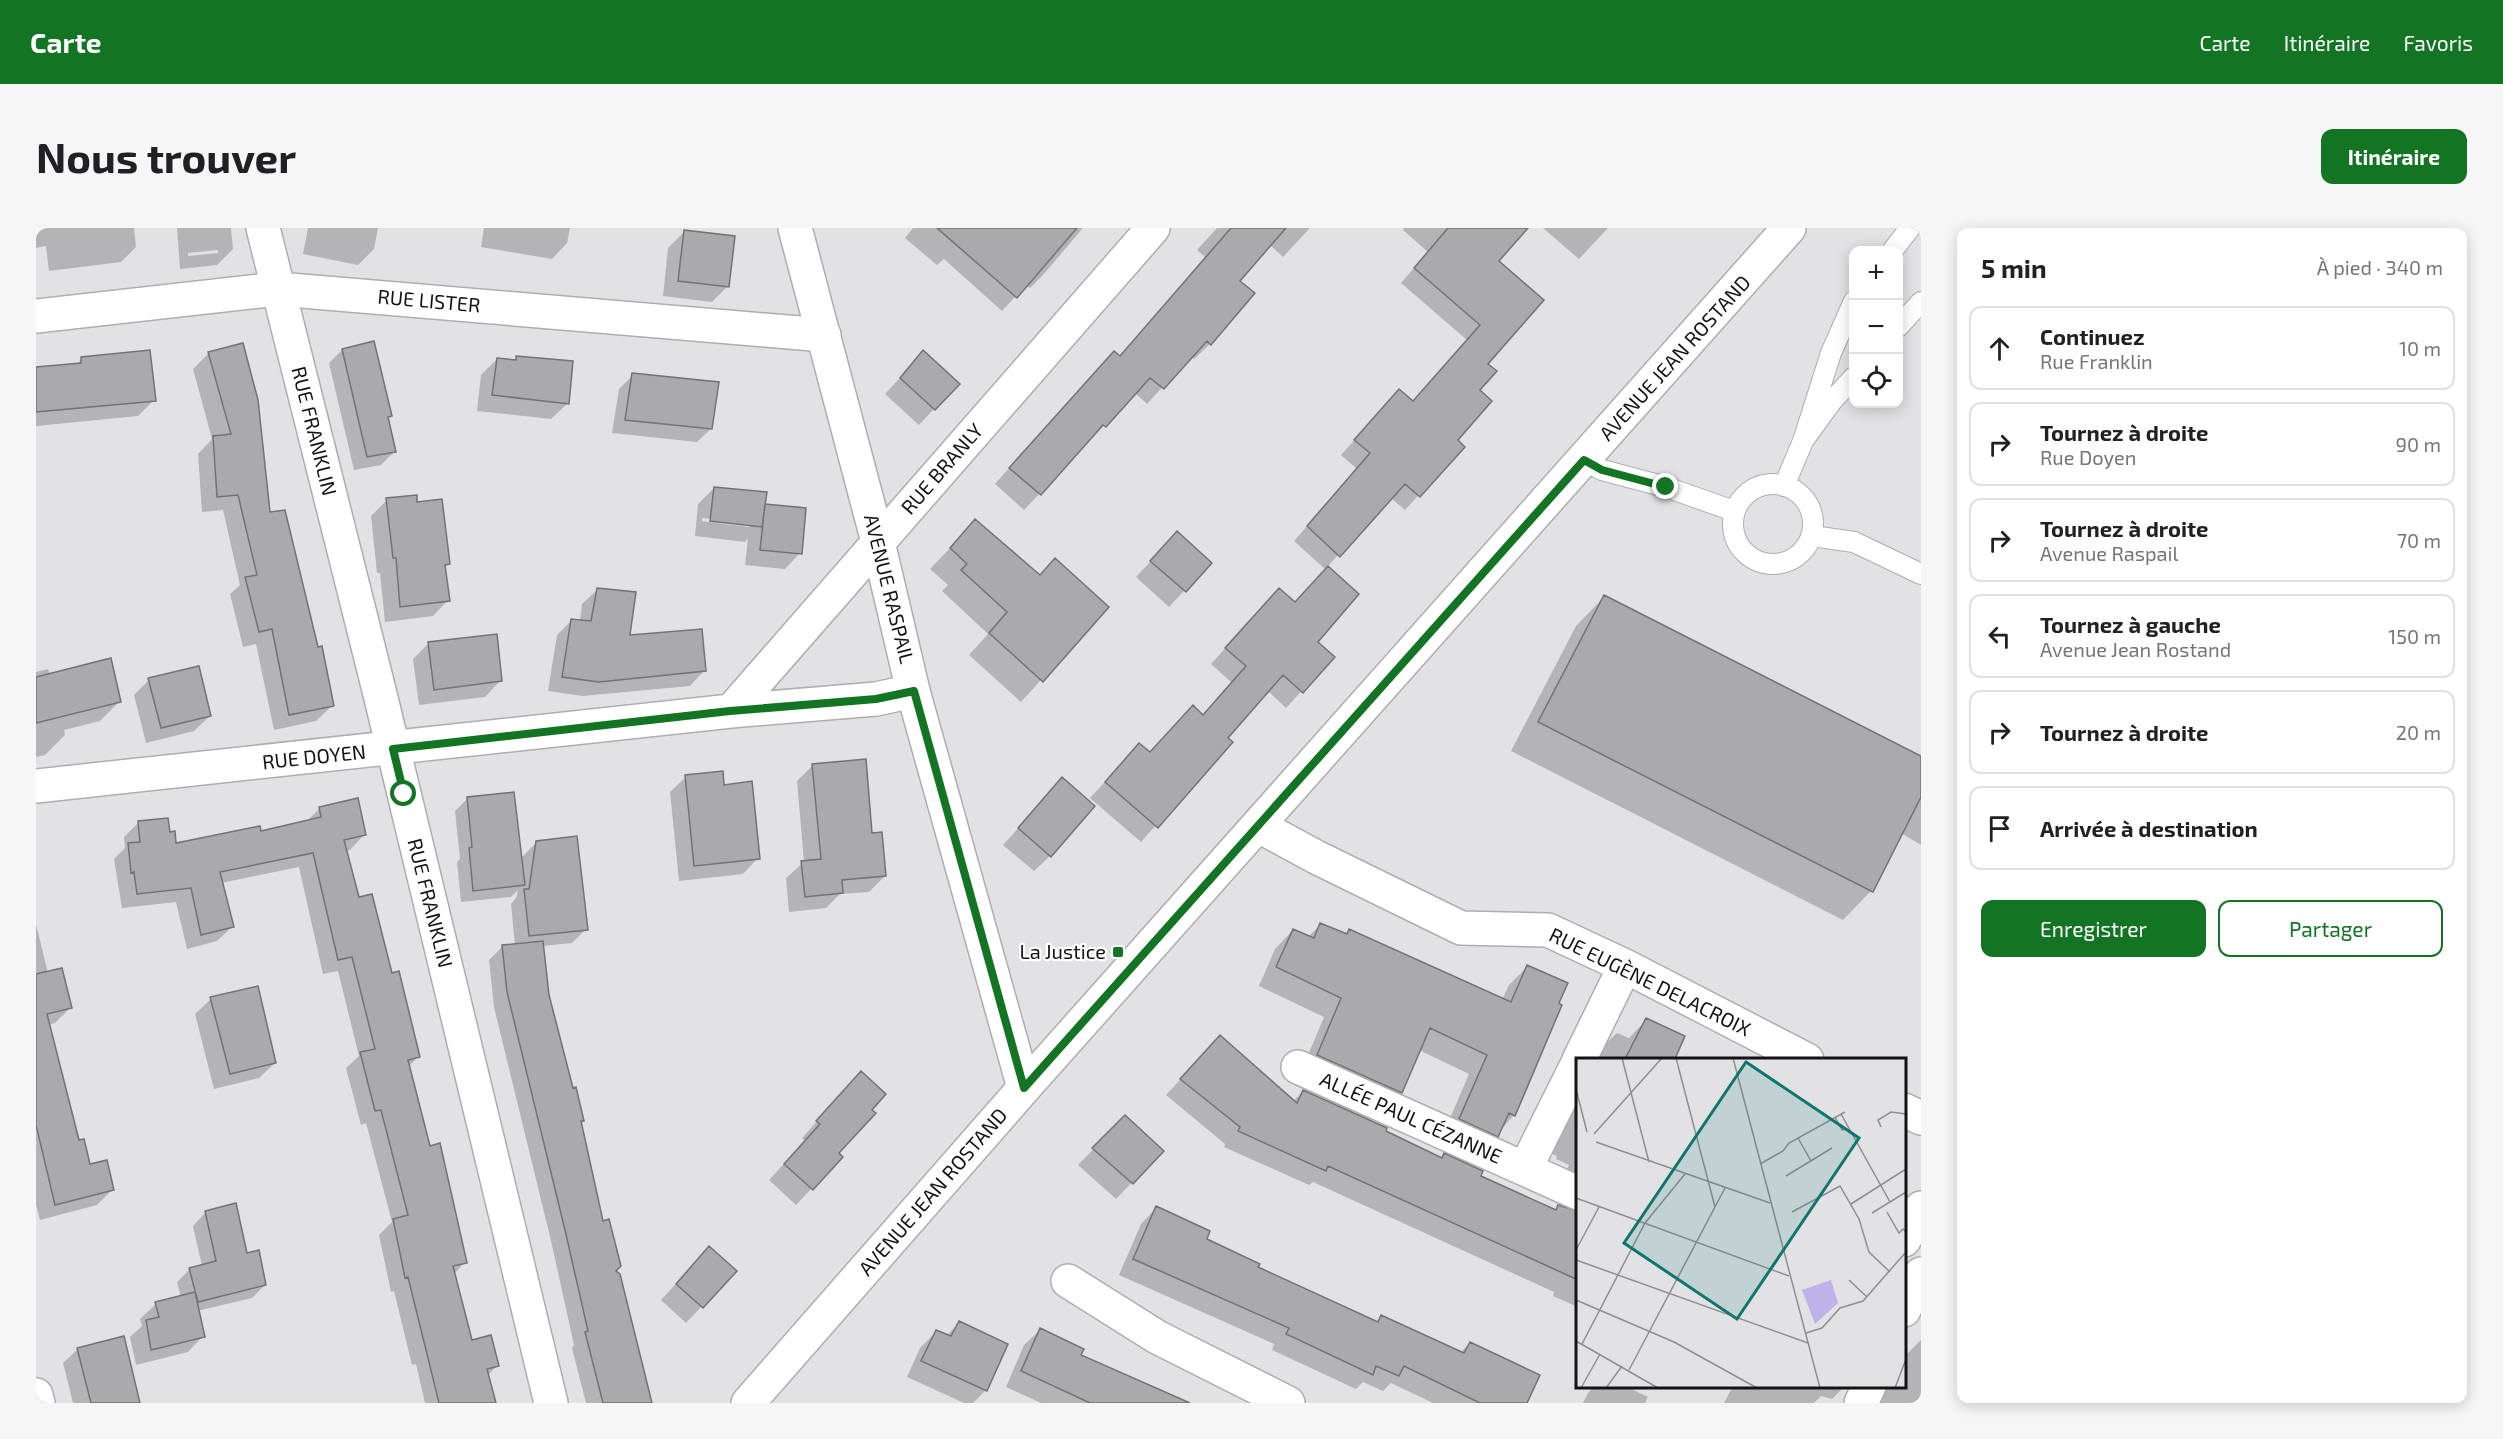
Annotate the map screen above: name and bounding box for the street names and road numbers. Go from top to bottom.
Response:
street label: AVENUE JEAN ROSTAND [1594,270,1755,445]
street label: RUE LISTER [377,284,482,316]
street label: RUE FRANKLIN [287,364,343,498]
street label: RUE BRANLY [895,418,988,519]
street label: AVENUE RASPAIL [860,511,920,666]
street label: RUE DOYEN [261,739,367,773]
street label: RUE FRANKLIN [403,836,459,970]
street label: RUE EUGÈNE DELACROIX [1546,922,1755,1040]
street label: ALLÉE PAUL CÉZANNE [1317,1066,1506,1168]
street label: AVENUE JEAN ROSTAND [853,1103,1012,1280]

